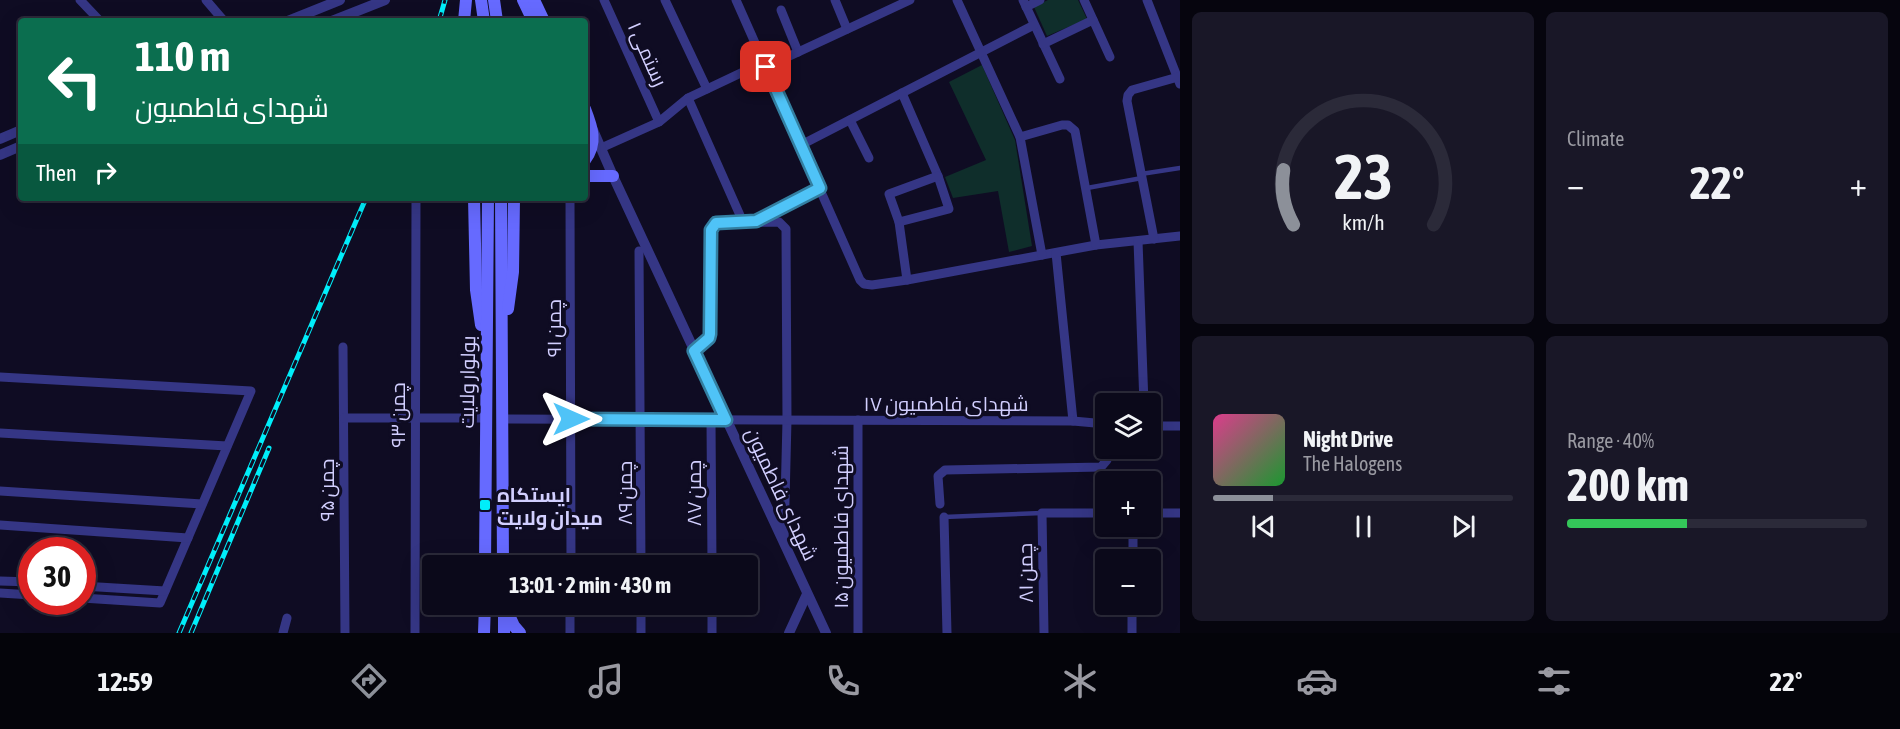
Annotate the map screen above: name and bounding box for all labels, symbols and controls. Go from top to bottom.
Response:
street label: رستمی ۱ [622,18,672,90]
text: 110 m [135,32,230,80]
pin [740,41,791,92]
icon: left [36,42,114,120]
icon: arrive [749,50,782,83]
text: شهدای فاطمیون [135,92,329,123]
text: Climate [1567,127,1624,150]
text: 23 [1334,141,1392,212]
icon: right [89,156,122,189]
text: 22° [1690,157,1744,209]
text: Then [36,160,77,186]
text: − [1567,165,1584,203]
text: + [1850,165,1867,203]
text: km/h [1342,210,1384,235]
street label: چمن ۹۱ [542,299,567,357]
street label: بولوار ولایت [455,335,480,429]
street label: چمن ۹۳ [386,382,411,448]
position arrow [539,387,603,451]
street label: شهدای فاطمیون ۱۷ [863,392,1029,417]
map controls [1095,393,1161,615]
button: layers [1095,393,1161,459]
street label: شهدای فاطمیون [739,424,823,565]
text: Night Drive [1303,426,1393,452]
text: Range · 40% [1567,429,1654,452]
street label: شهدای فاطمیون ۱۵ [829,445,854,609]
text: The Halogens [1303,452,1402,475]
street label: چمن ۹۵ [315,459,340,521]
text: 200 km [1567,459,1689,511]
street label: چمن ۸۷ [682,460,707,526]
street label: چمن ۸۹ [613,461,638,525]
button: + [1095,471,1161,537]
place label: ایستکاه میدان ولایت [497,483,603,530]
marker: ایستکاه میدان ولایت [478,498,492,512]
icon: previous [1247,510,1280,543]
icon: pause [1347,510,1380,543]
icon: next [1447,510,1480,543]
speed limit sign: 30 [18,537,96,615]
street label: چمن ۸۱ [1013,543,1039,603]
button: − [1095,549,1161,615]
text: 13:01 · 2 min · 430 m [509,572,671,598]
icon: directions [348,660,390,702]
icon: music [585,660,627,702]
icon: phone [822,660,864,702]
icon: climate [1059,660,1101,702]
icon: car [1296,660,1338,702]
icon: filters [1533,660,1575,702]
text: 12:59 [97,666,153,697]
text: 22° [1770,666,1802,697]

